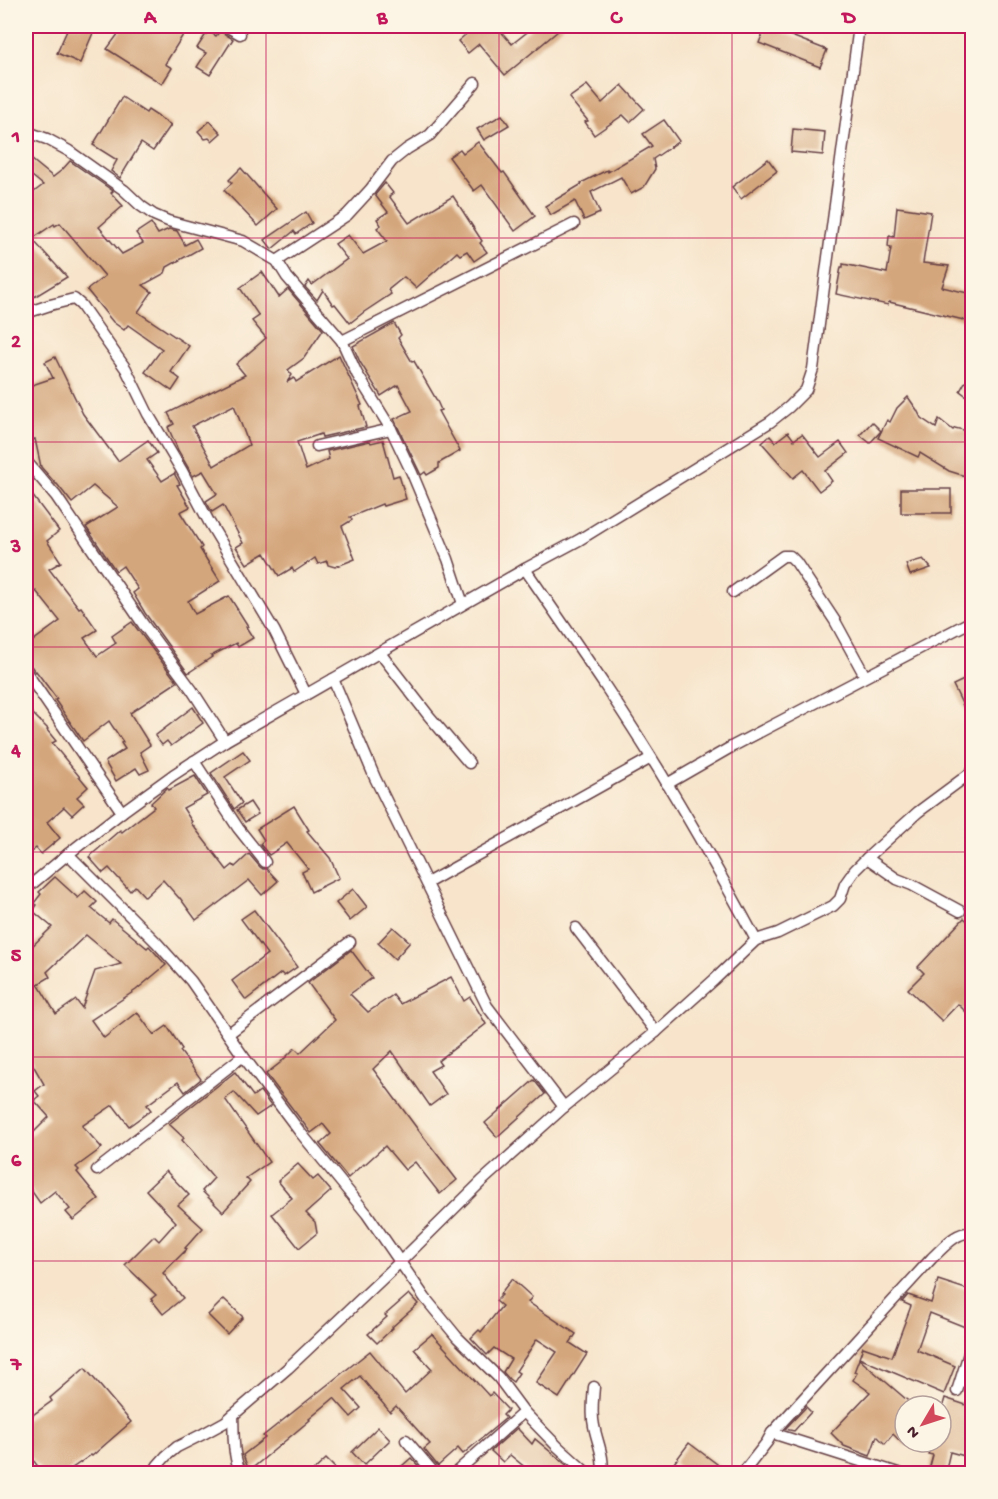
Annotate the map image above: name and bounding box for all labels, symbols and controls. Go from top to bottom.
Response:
text: A [143,8,158,31]
text: B [376,8,388,31]
text: C [610,8,624,31]
text: D [840,8,856,31]
text: 1 [11,127,20,150]
text: 2 [11,332,21,355]
text: 3 [10,537,21,560]
text: 4 [10,741,21,764]
text: 5 [11,946,22,969]
text: 6 [11,1151,22,1174]
text: 7 [10,1355,23,1378]
north arrow [893,1394,953,1454]
text: N [903,1421,925,1441]

